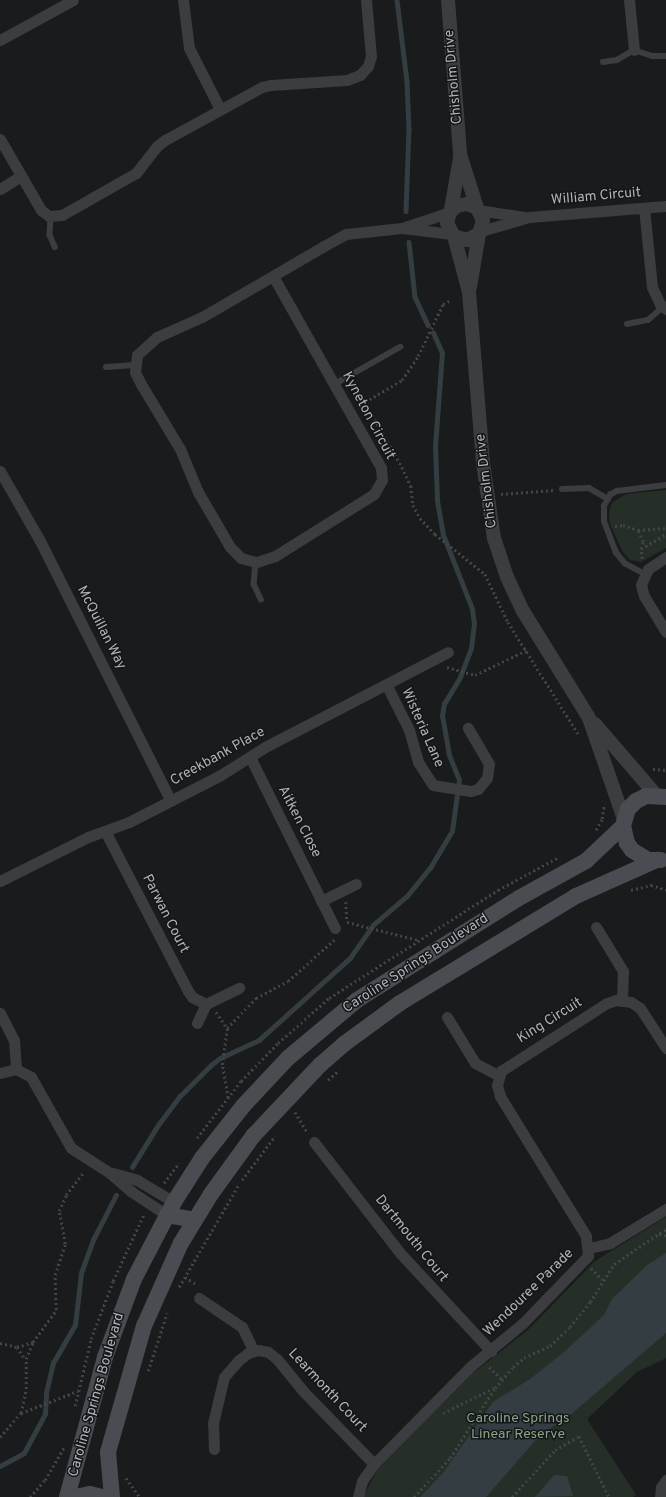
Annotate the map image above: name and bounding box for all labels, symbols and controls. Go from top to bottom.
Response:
street label: Chisholm Drive [441,29,467,125]
street label: William Circuit [550,185,642,209]
street label: Kyneton Circuit [338,369,398,463]
street label: Chisholm Drive [473,433,501,529]
street label: McQuillan Way [73,583,129,673]
street label: Wisteria Lane [397,686,447,770]
street label: Creekbank Place [168,724,268,790]
street label: Aitken Close [274,783,324,861]
street label: Parwan Court [138,872,192,956]
street label: Caroline Springs Boulevard [340,911,492,1017]
street label: King Circuit [514,994,586,1048]
street label: Dartmouth Court [371,1192,451,1286]
street label: Wendouree Parade [480,1246,578,1340]
street label: Caroline Springs Boulevard [66,1311,128,1479]
street label: Learmonth Court [284,1346,370,1436]
park label: Caroline Springs Linear Reserve [466,1411,570,1444]

